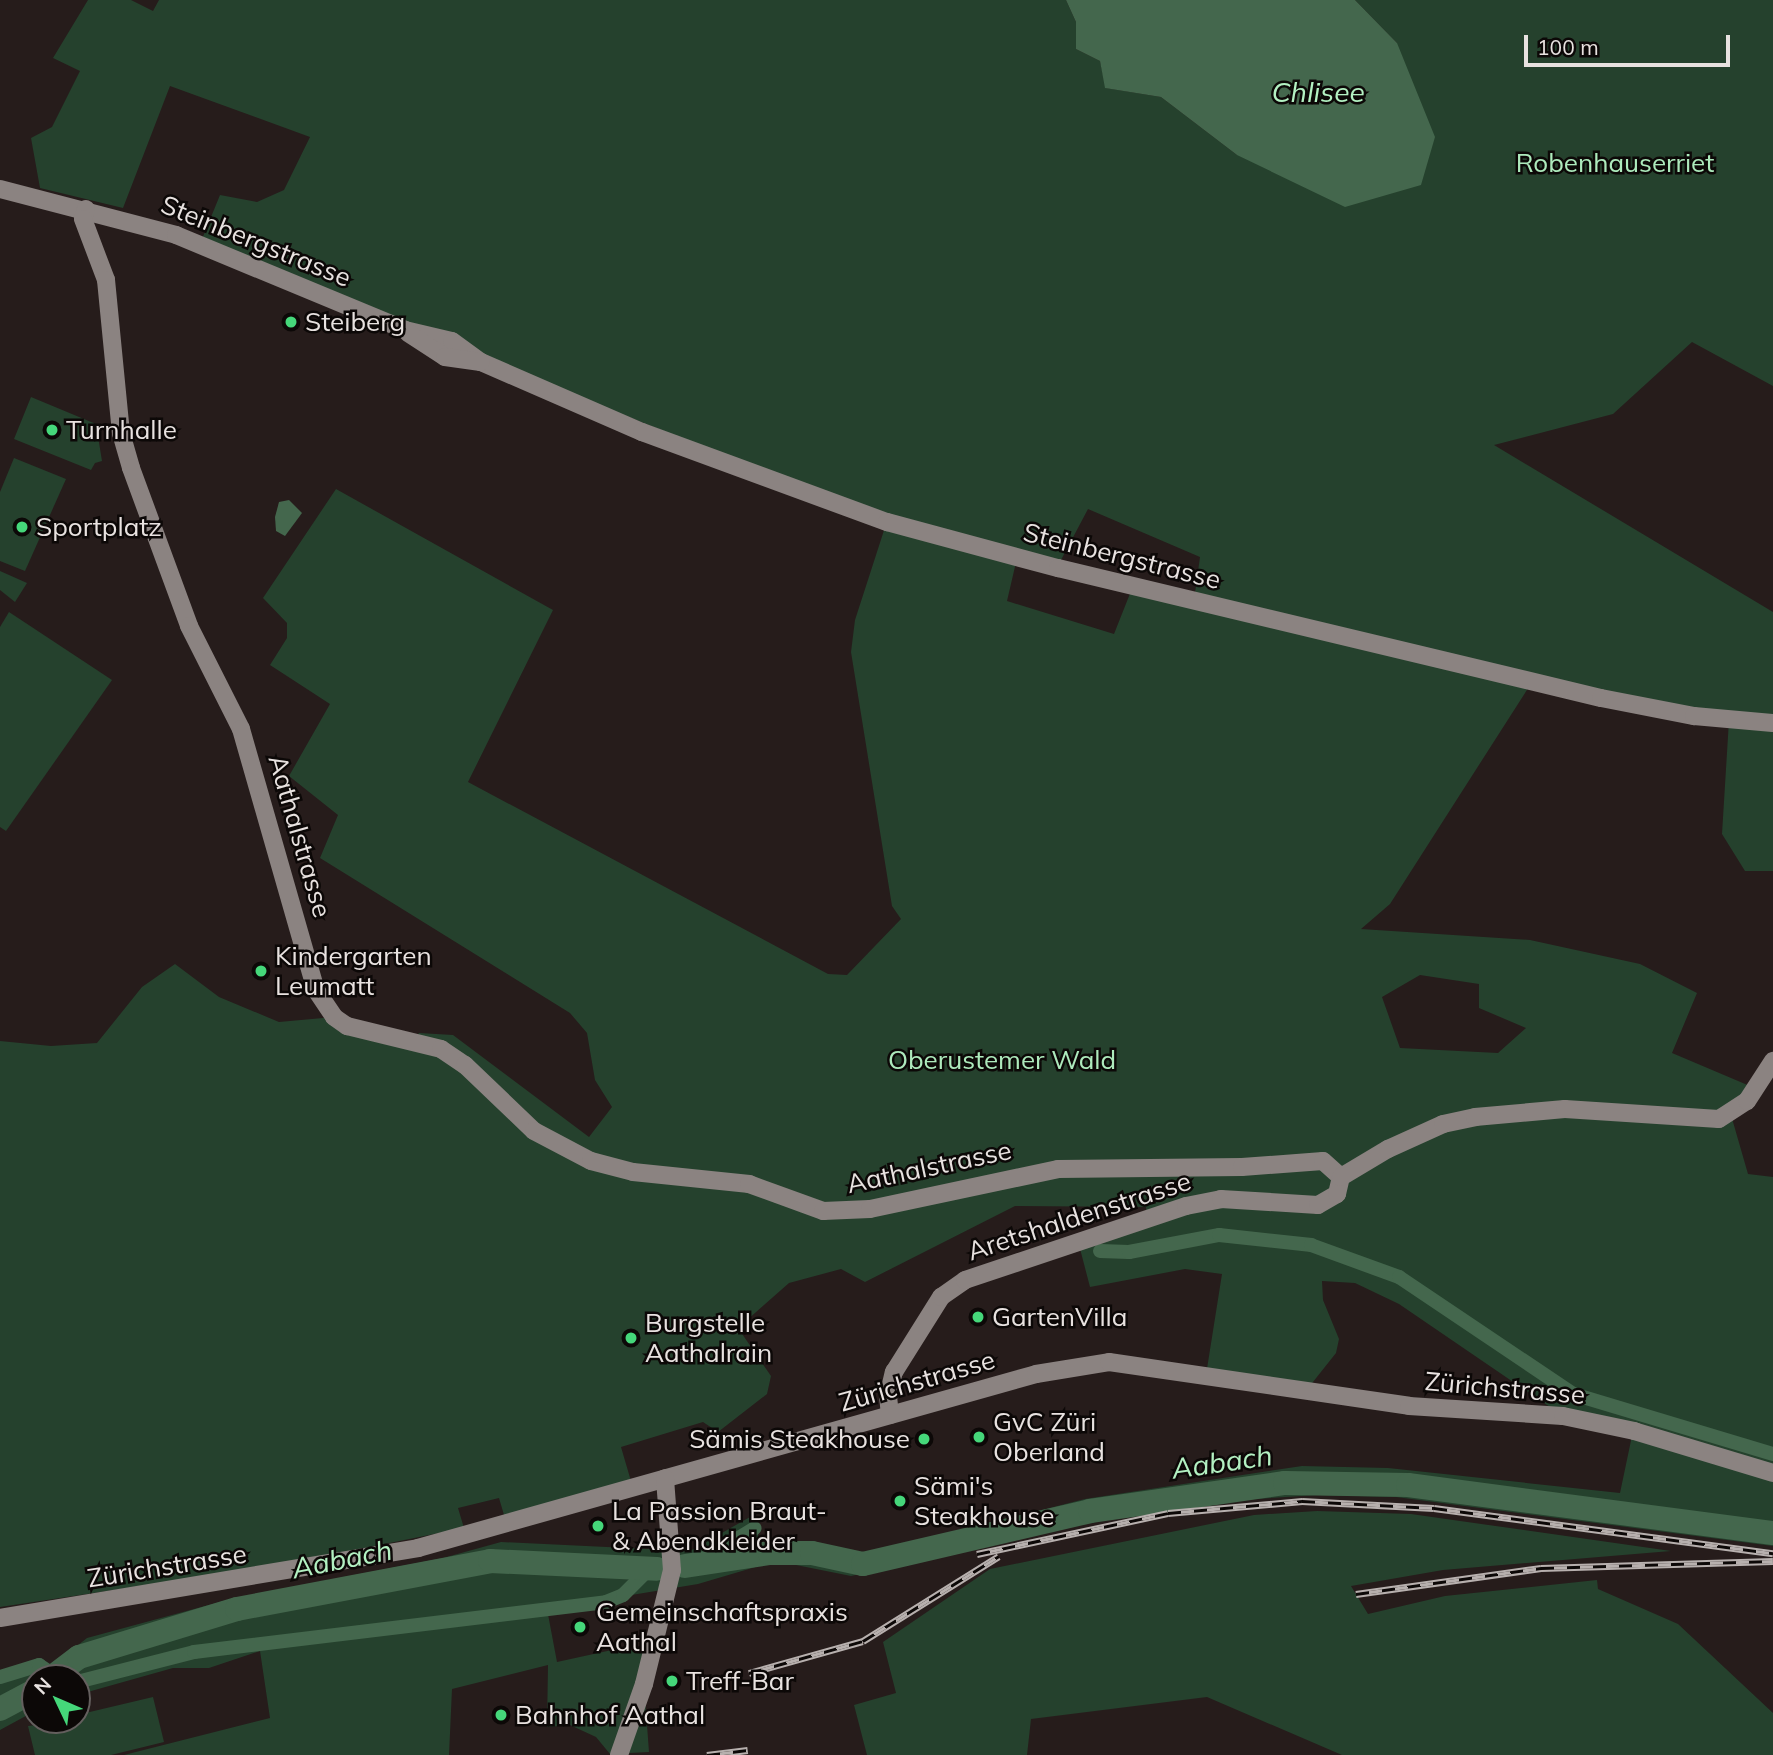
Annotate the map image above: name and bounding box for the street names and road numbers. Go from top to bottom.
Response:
street label: Steinbergstrasse [156,189,356,293]
street label: Steinbergstrasse [1020,516,1224,596]
street label: Aathalstrasse [262,751,338,921]
street label: Aathalstrasse [844,1134,1014,1200]
street label: Aretshaldenstrasse [963,1165,1195,1267]
street label: Zürichstrasse [835,1344,999,1418]
street label: Zürichstrasse [1424,1365,1586,1411]
street label: Zürichstrasse [85,1538,249,1594]

